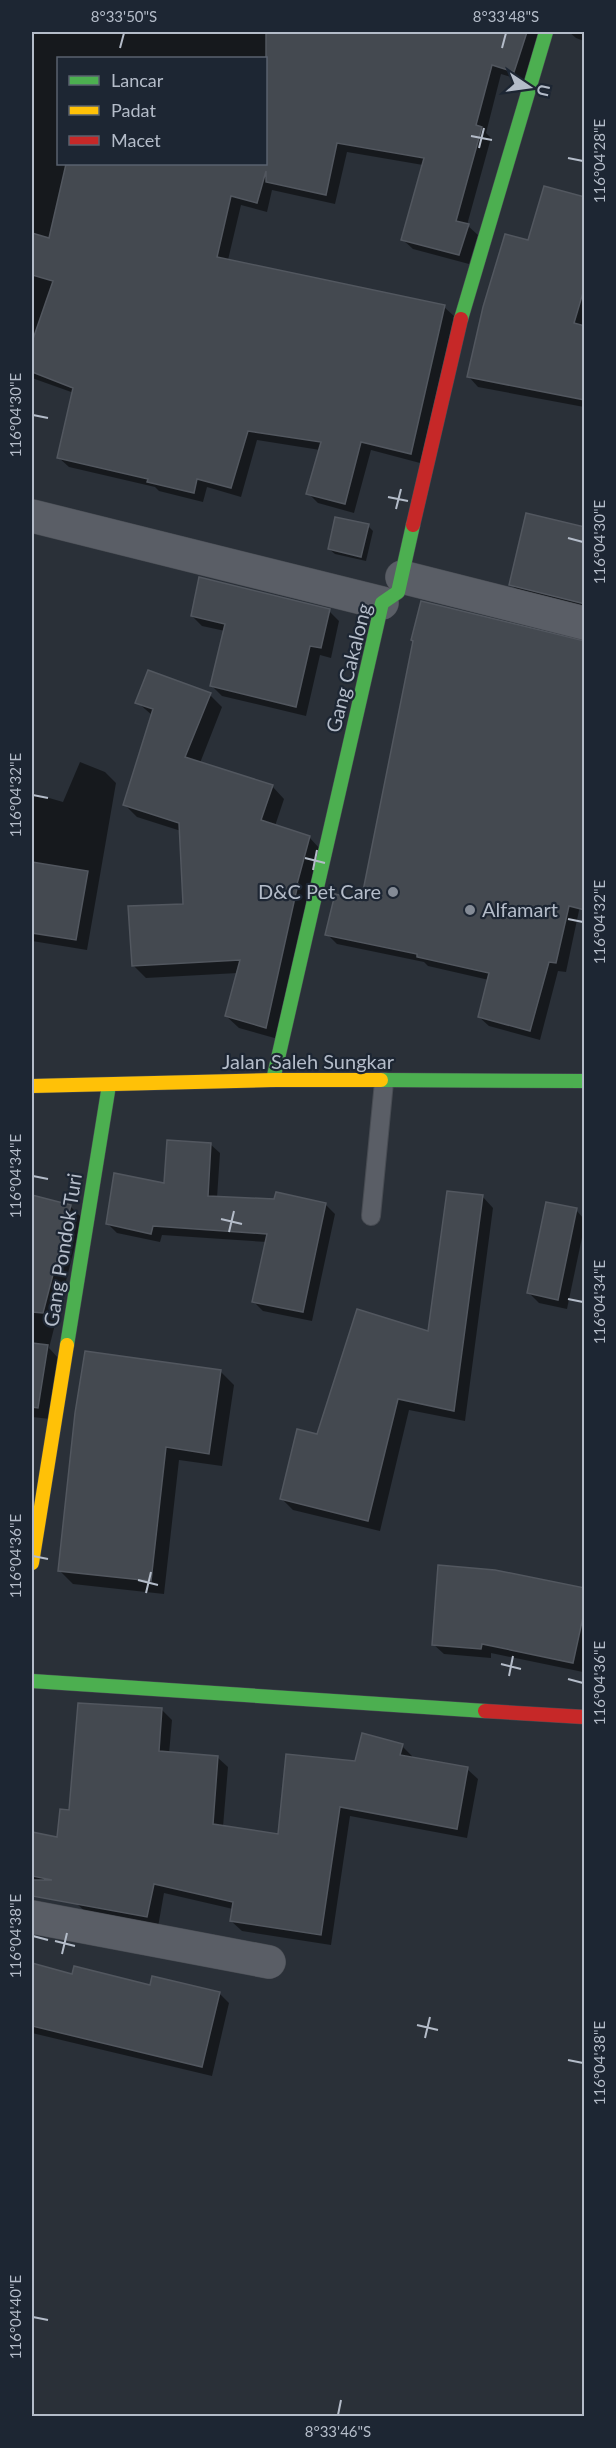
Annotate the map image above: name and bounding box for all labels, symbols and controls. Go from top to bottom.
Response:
text: 8°33'50"S [91,7,157,25]
text: 8°33'48"S [473,7,539,25]
legend [57,57,267,165]
north arrow [499,57,559,117]
text: Lancar [111,69,164,91]
text: U [534,83,555,98]
text: Padat [111,99,156,121]
text: 116°04'28"E [590,119,608,203]
text: Macet [111,129,161,151]
text: 116°04'30"E [6,373,24,457]
text: 116°04'30"E [590,500,608,584]
street label: Gang Cakalong [320,601,376,735]
text: 116°04'32"E [6,753,24,837]
place label: D&C Pet Care [258,879,381,903]
text: 116°04'32"E [590,880,608,964]
marker: D&C Pet Care [386,885,400,899]
place label: Alfamart [482,897,558,921]
marker: Alfamart [463,903,477,917]
street label: Jalan Saleh Sungkar [222,1049,395,1073]
text: 116°04'34"E [6,1134,24,1218]
street label: Gang Pondok Turi [38,1171,86,1328]
text: 116°04'34"E [590,1260,608,1344]
text: 116°04'36"E [6,1514,24,1598]
text: 116°04'36"E [590,1641,608,1725]
text: 116°04'38"E [6,1894,24,1978]
text: 116°04'38"E [590,2021,608,2105]
text: 116°04'40"E [6,2275,24,2359]
text: 8°33'46"S [305,2422,371,2440]

